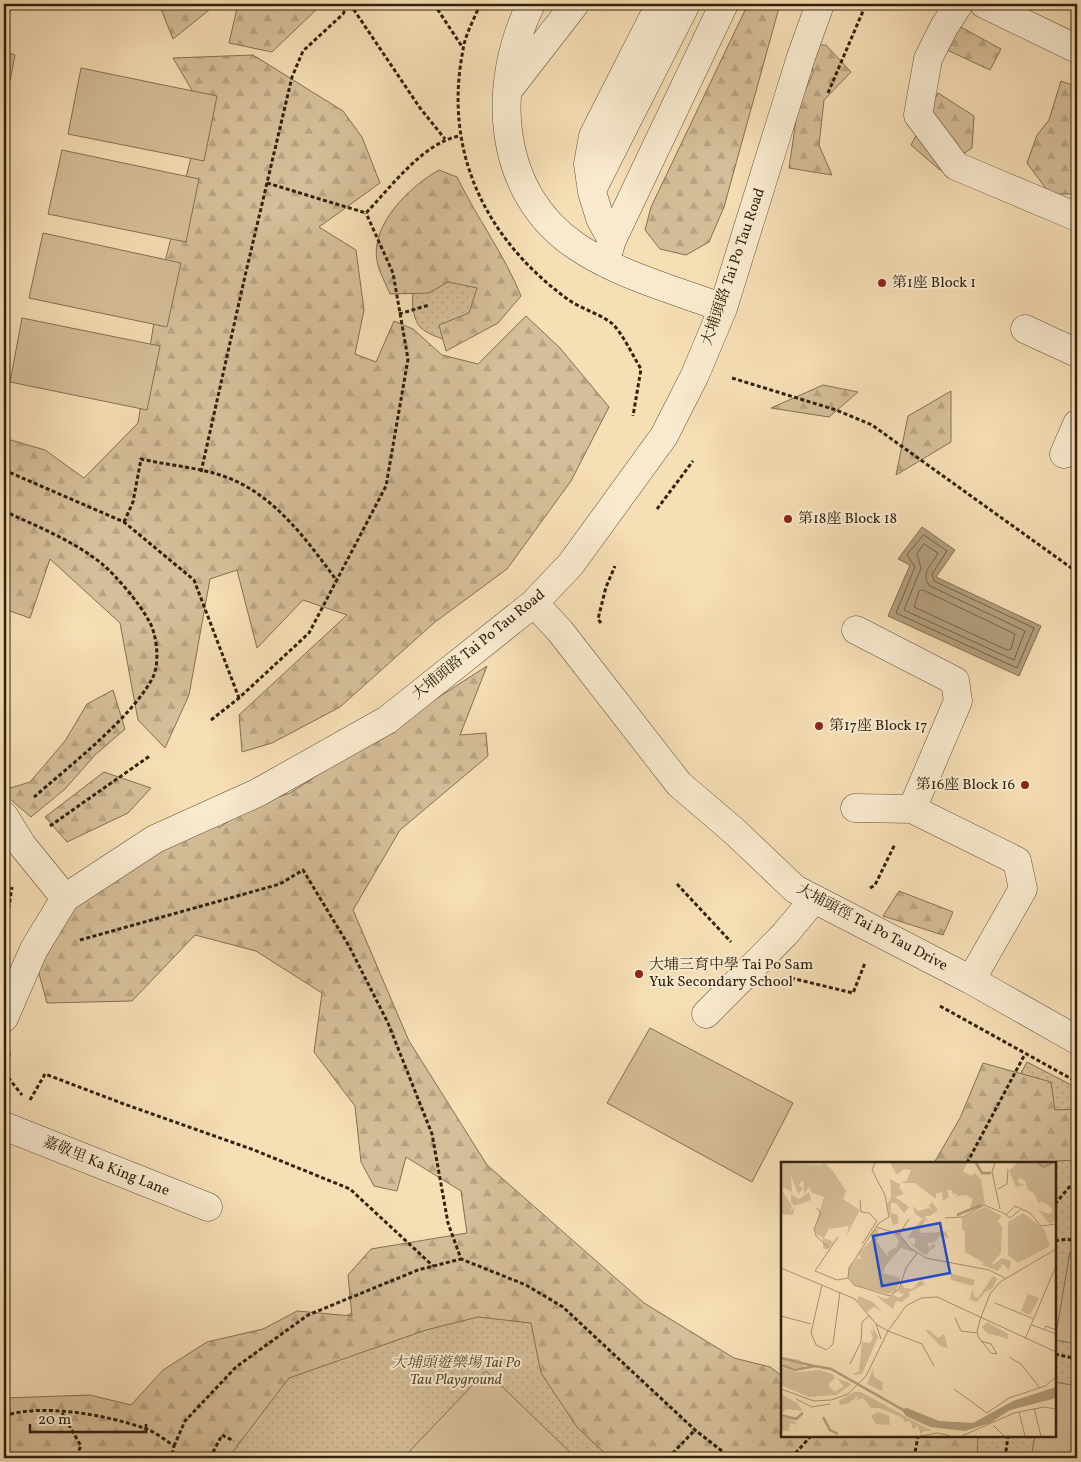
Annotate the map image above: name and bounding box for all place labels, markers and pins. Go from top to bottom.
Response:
place label: 第1座 Block 1 [892,273,976,294]
marker: 第1座 Block 1 [876,277,888,289]
place label: 第18座 Block 18 [798,509,897,530]
marker: 第18座 Block 18 [782,513,794,525]
place label: 第17座 Block 17 [829,716,928,737]
marker: 第17座 Block 17 [813,720,825,732]
place label: 第16座 Block 16 [916,775,1015,796]
marker: 第16座 Block 16 [1019,779,1031,791]
place label: 大埔三育中學 Tai Po Sam Yuk Secondary School [649,955,813,993]
marker: 大埔三育中學 Tai Po Sam Yuk Secondary School [633,968,645,980]

